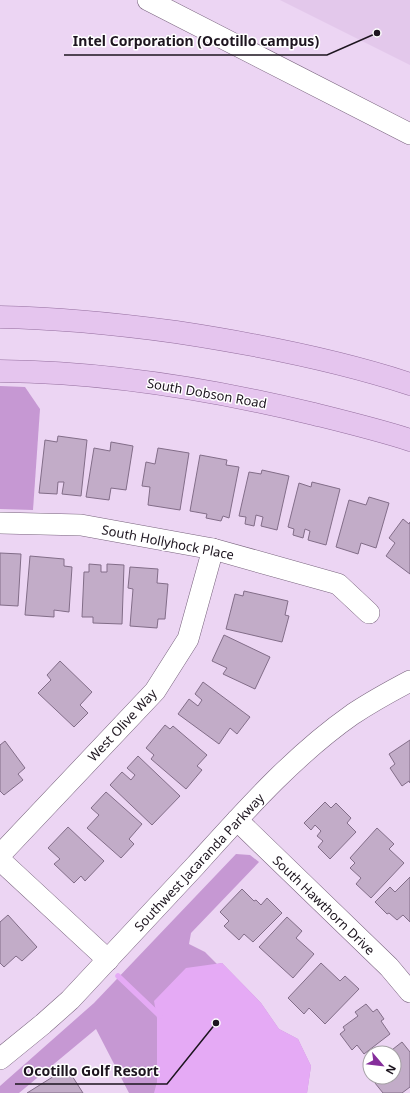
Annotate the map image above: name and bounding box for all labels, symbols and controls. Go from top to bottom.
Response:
callout: Intel Corporation (Ocotillo campus) [64,29,327,55]
text: Intel Corporation (Ocotillo campus) [73,31,319,50]
street label: South Dobson Road [146,374,268,412]
street label: South Hollyhock Place [100,520,236,564]
street label: West Olive Way [84,684,161,765]
street label: Southwest Jacaranda Parkway [130,789,268,935]
street label: South Hawthorn Drive [269,851,379,959]
north arrow [362,1045,402,1085]
callout: Ocotillo Golf Resort [15,1058,167,1084]
text: Ocotillo Golf Resort [23,1061,159,1080]
text: N [383,1062,400,1077]

